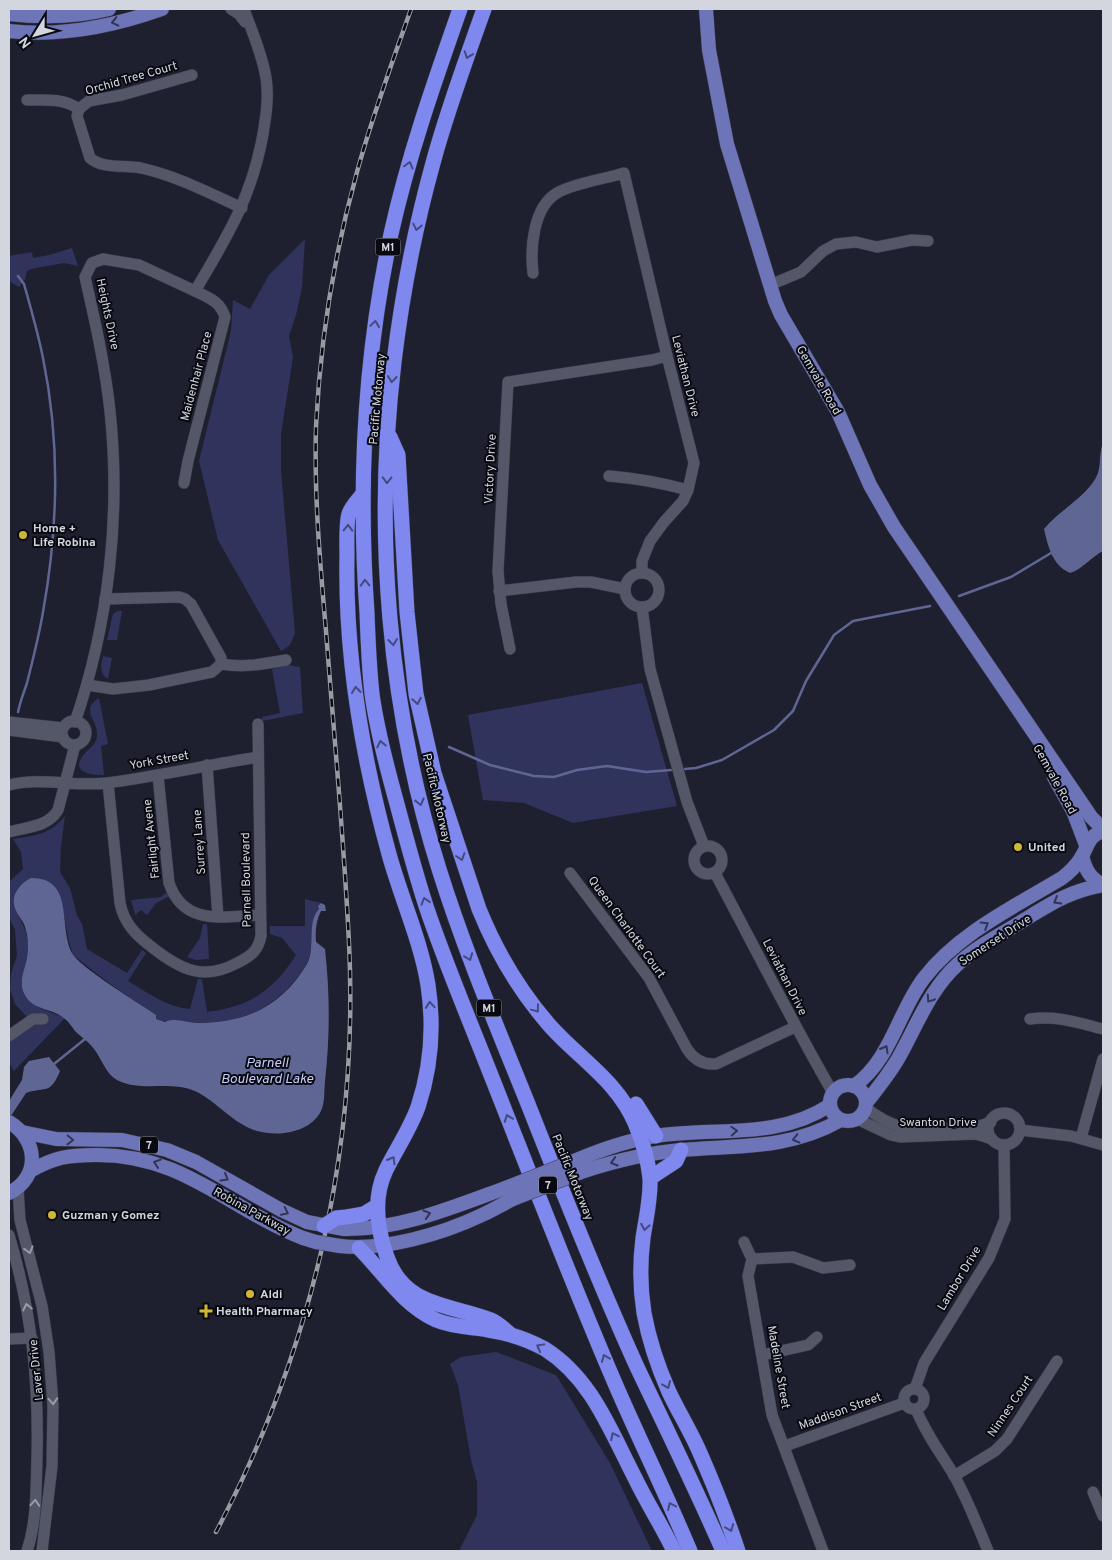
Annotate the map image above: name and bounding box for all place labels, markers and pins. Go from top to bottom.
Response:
place label: Home + Life Robina [33,521,96,551]
marker: Home + Life Robina [17,529,29,541]
place label: United [1028,840,1066,856]
marker: United [1012,841,1024,853]
place label: Guzman y Gomez [62,1208,160,1224]
marker: Guzman y Gomez [46,1209,58,1221]
place label: Aldi [260,1287,282,1303]
marker: Aldi [244,1288,256,1300]
place label: Health Pharmacy [216,1304,313,1320]
marker: Health Pharmacy [200,1305,212,1317]

